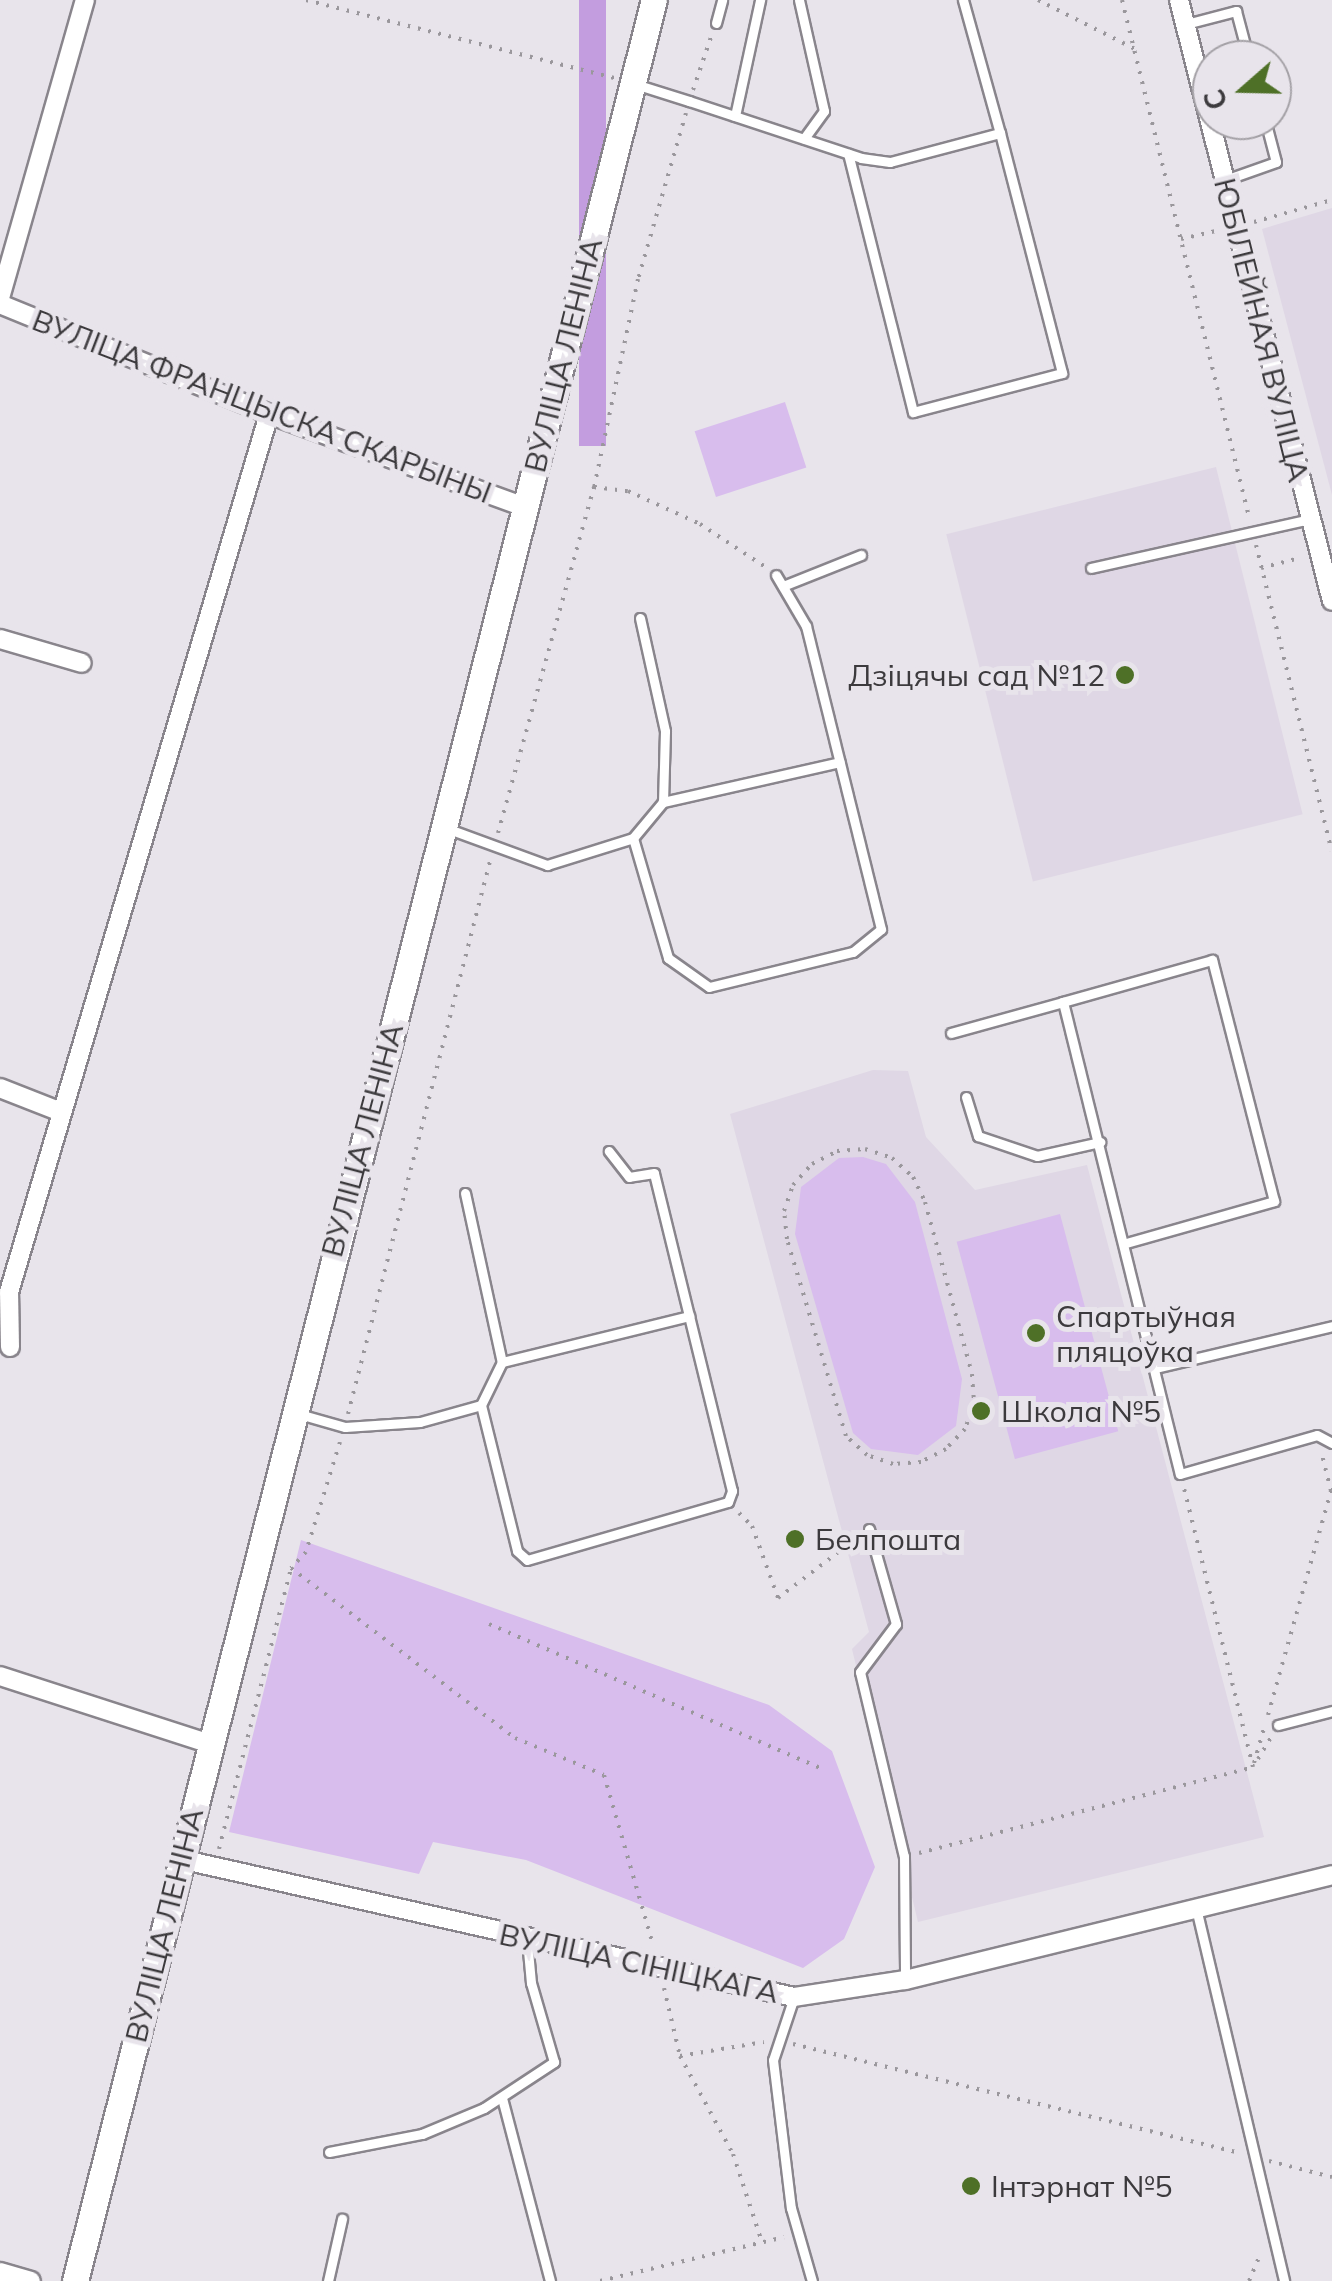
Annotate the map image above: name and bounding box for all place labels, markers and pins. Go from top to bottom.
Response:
place label: Дзіцячы сад №12 [848,657,1105,693]
marker: Дзіцячы сад №12 [1114,664,1136,686]
place label: Спартыўная пляцоўка [1056,1298,1236,1368]
marker: Спартыўная пляцоўка [1025,1322,1047,1344]
place label: Школа №5 [1001,1393,1161,1429]
marker: Школа №5 [970,1400,992,1422]
place label: Белпошта [815,1521,961,1557]
marker: Белпошта [784,1528,806,1550]
place label: Інтэрнат №5 [991,2168,1173,2204]
marker: Інтэрнат №5 [960,2175,982,2197]

